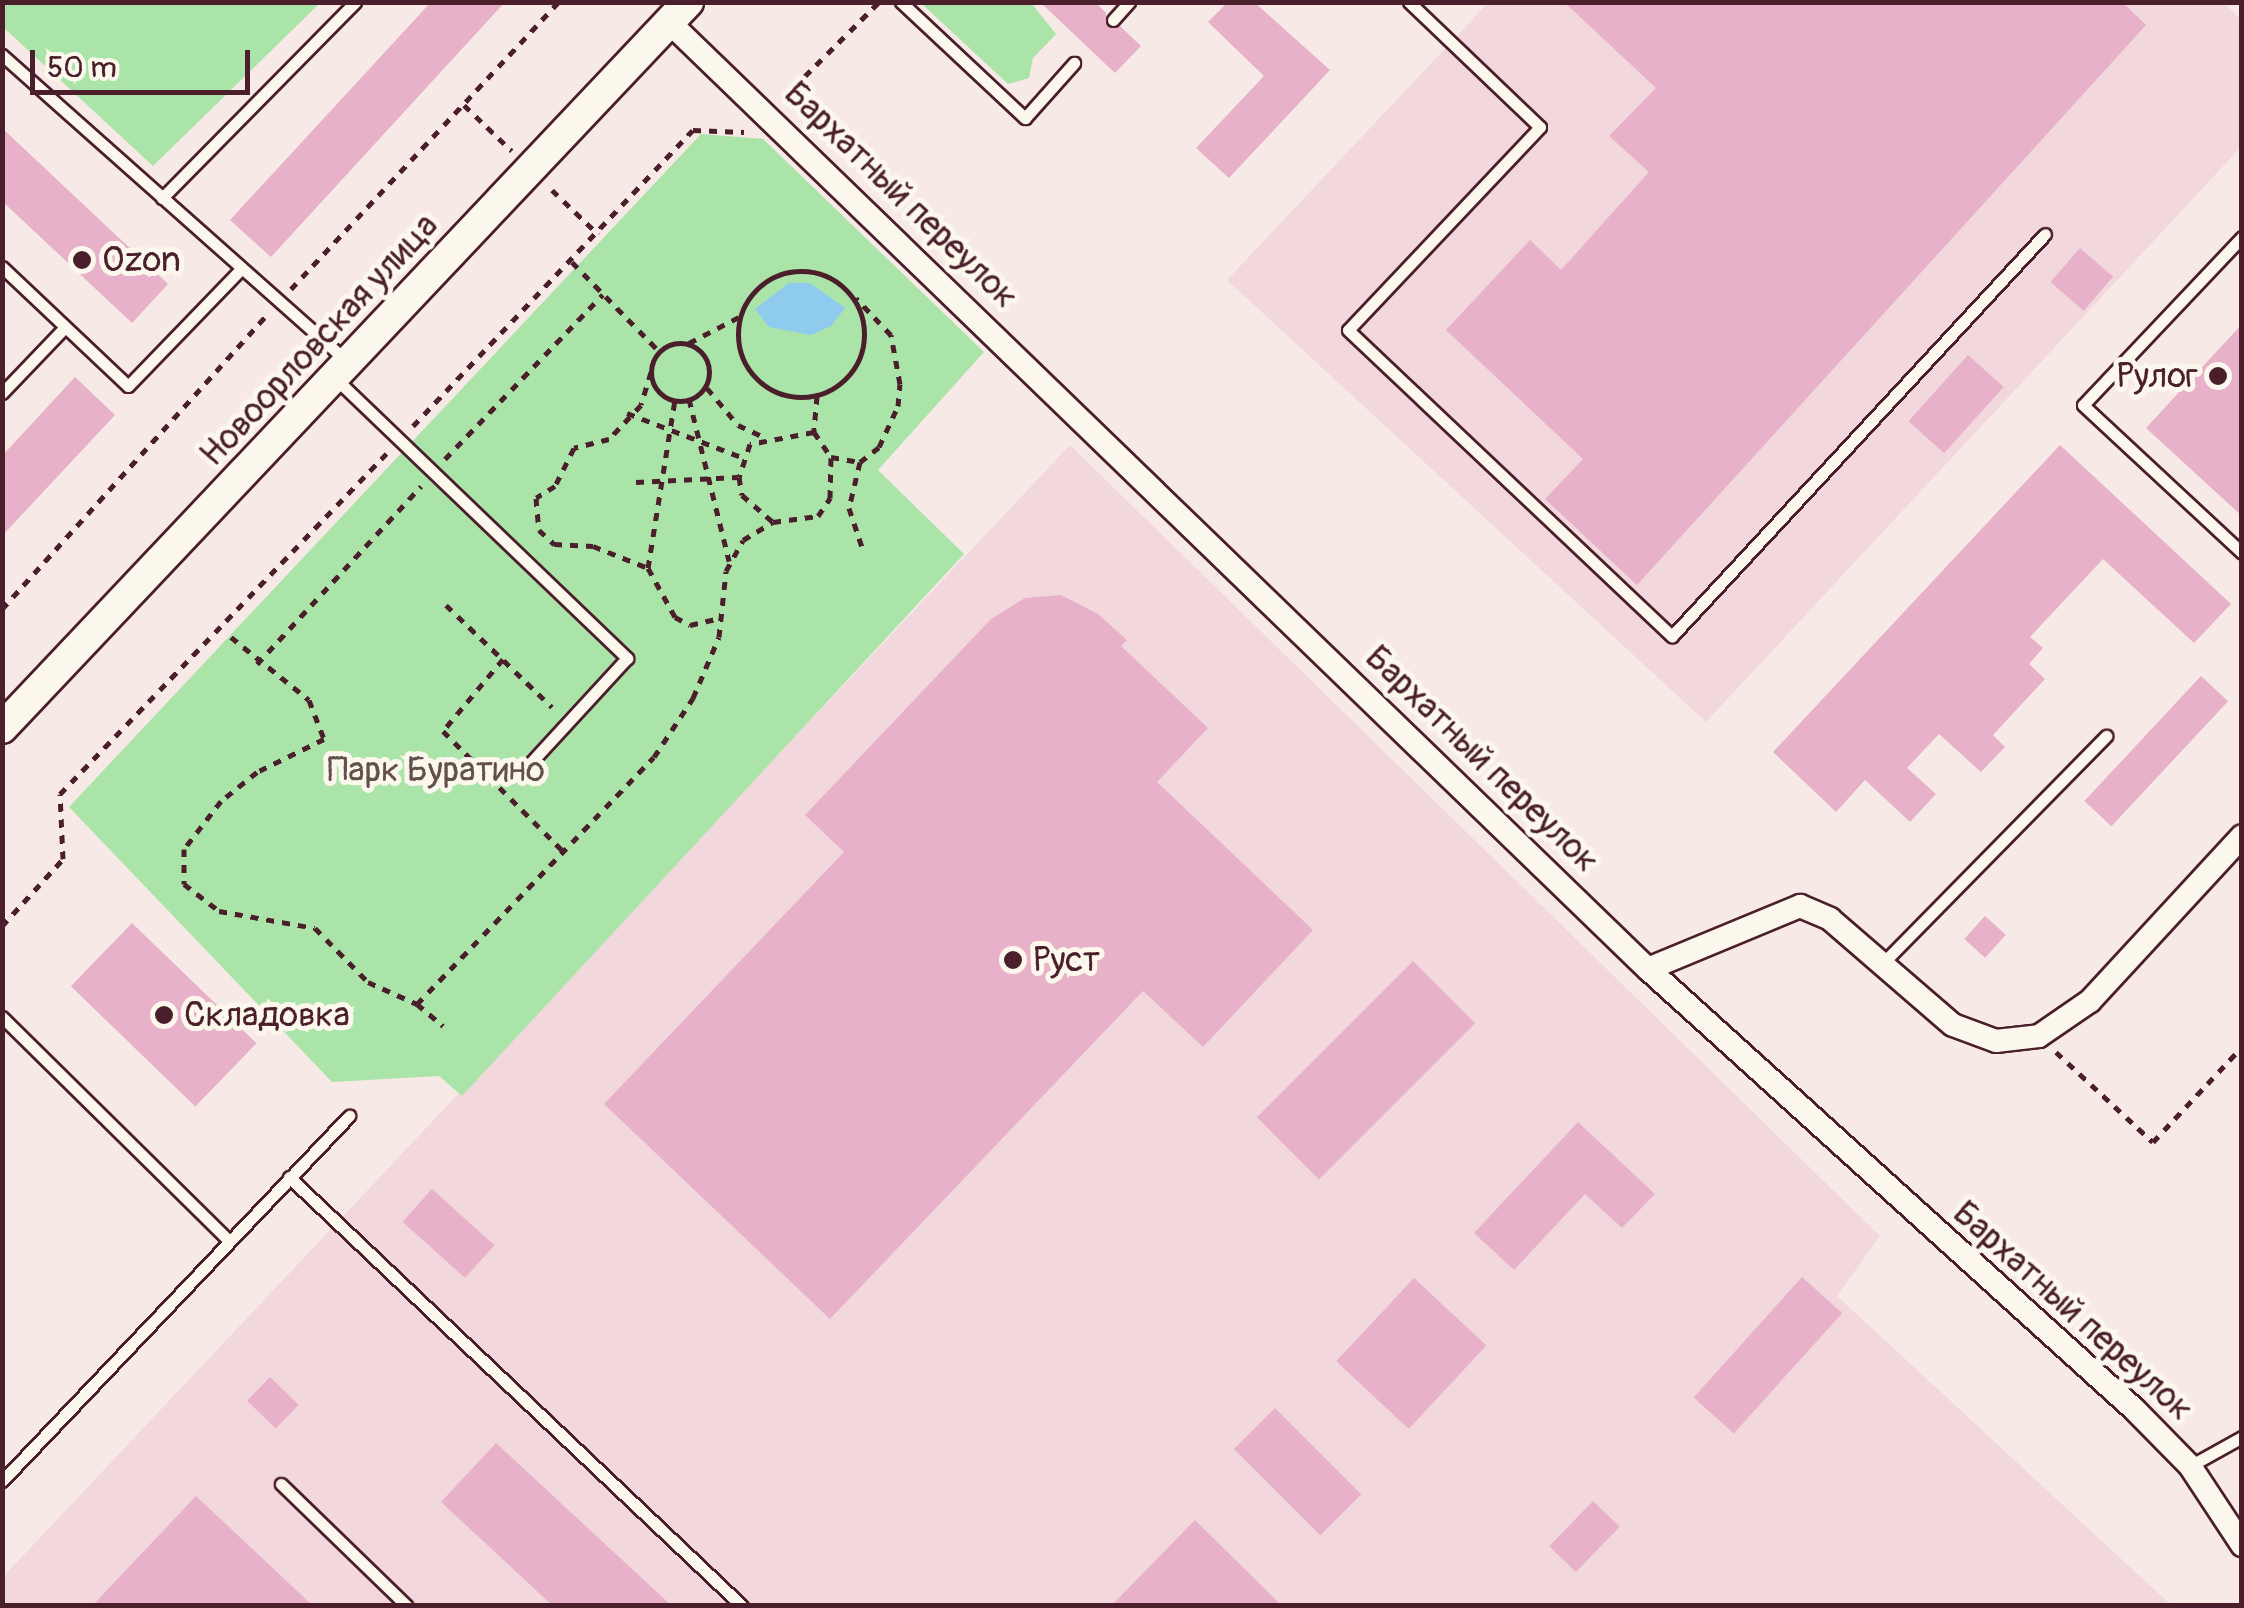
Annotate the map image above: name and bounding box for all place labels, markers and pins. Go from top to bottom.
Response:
place label: Ozon [102,239,181,281]
marker: Ozon [71,249,93,271]
place label: Рулог [2117,355,2198,397]
marker: Рулог [2207,365,2229,387]
place label: Руст [1033,939,1100,981]
marker: Руст [1002,949,1024,971]
place label: Складовка [184,994,350,1036]
marker: Складовка [153,1004,175,1026]

